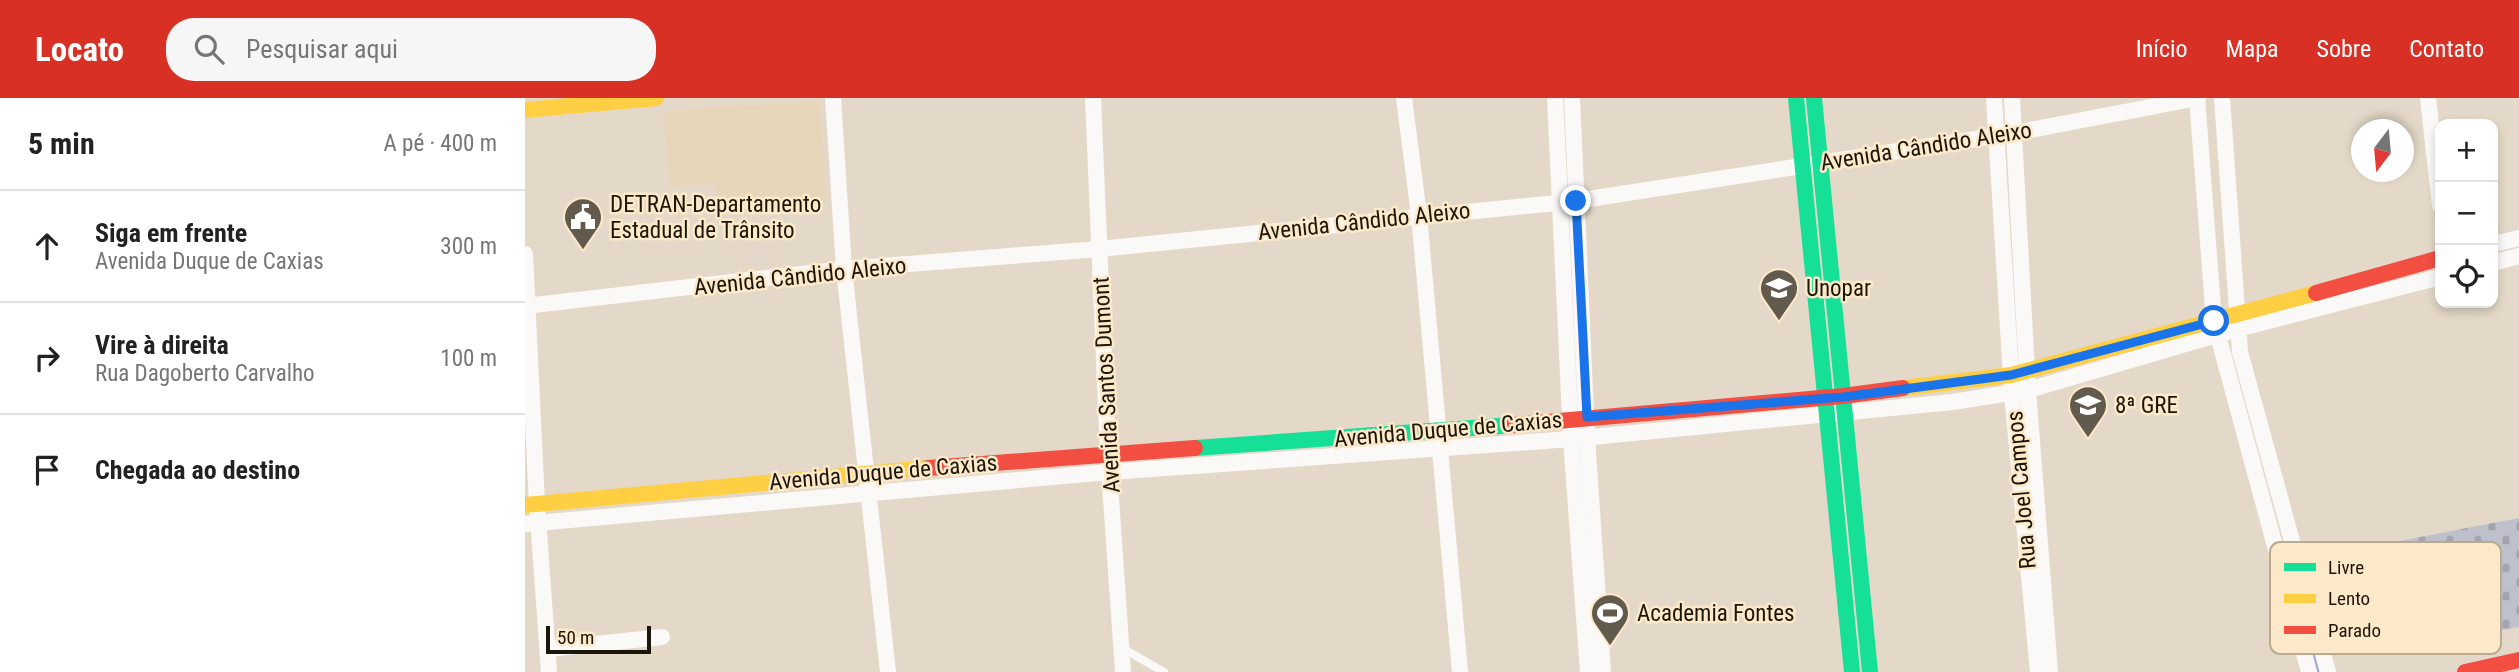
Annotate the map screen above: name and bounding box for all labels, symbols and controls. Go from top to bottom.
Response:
search box [166,18,656,81]
text: Locato [35,30,124,69]
icon: search [190,30,228,68]
text: Pesquisar aqui [246,34,398,64]
text: Início [2136,35,2188,63]
text: Mapa [2226,35,2279,63]
text: Sobre [2317,35,2371,63]
text: Contato [2409,35,2484,63]
street label: Avenida Cândido Aleixo [1819,116,2034,177]
north arrow [2351,119,2414,182]
map controls [2435,119,2498,308]
button: + [2435,119,2498,182]
text: 5 min [28,126,95,161]
text: A pé · 400 m [384,130,497,157]
button: − [2435,182,2498,245]
route end [1560,185,1591,216]
place label: DETRAN-Departamento Estadual de Trânsito [610,191,821,244]
public building icon: DETRAN-Departamento Estadual de Trânsito [562,196,604,251]
street label: Avenida Cândido Aleixo [1257,197,1472,246]
text: Siga em frente [95,218,247,248]
icon: ahead [28,227,66,265]
text: 300 m [440,233,497,260]
button: locate [2435,245,2498,308]
text: Avenida Duque de Caxias [95,248,324,275]
street label: Avenida Cândido Aleixo [693,252,908,301]
school or university icon: Unopar [1758,267,1800,322]
place label: Unopar [1806,275,1871,302]
street label: Avenida Santos Dumont [1087,276,1126,494]
route start [2198,305,2229,336]
text: Vire à direita [95,330,229,360]
icon: right [28,339,66,377]
text: 100 m [440,345,497,372]
text: Rua Dagoberto Carvalho [95,360,315,387]
school or university icon: 8ª GRE [2067,384,2109,439]
place label: 8ª GRE [2115,392,2178,419]
street label: Avenida Duque de Caxias [1333,406,1563,453]
street label: Rua Joel Campos [2001,410,2042,570]
street label: Avenida Duque de Caxias [768,449,998,496]
icon: arrive [28,451,66,489]
text: Chegada ao destino [95,455,300,485]
legend [2270,542,2501,654]
text: Livre [2328,556,2364,579]
text: Lento [2328,587,2370,610]
sports icon: Academia Fontes [1589,592,1631,647]
place label: Academia Fontes [1637,600,1795,627]
text: Parado [2328,619,2381,642]
scale bar [546,623,651,655]
text: 50 m [557,626,594,649]

